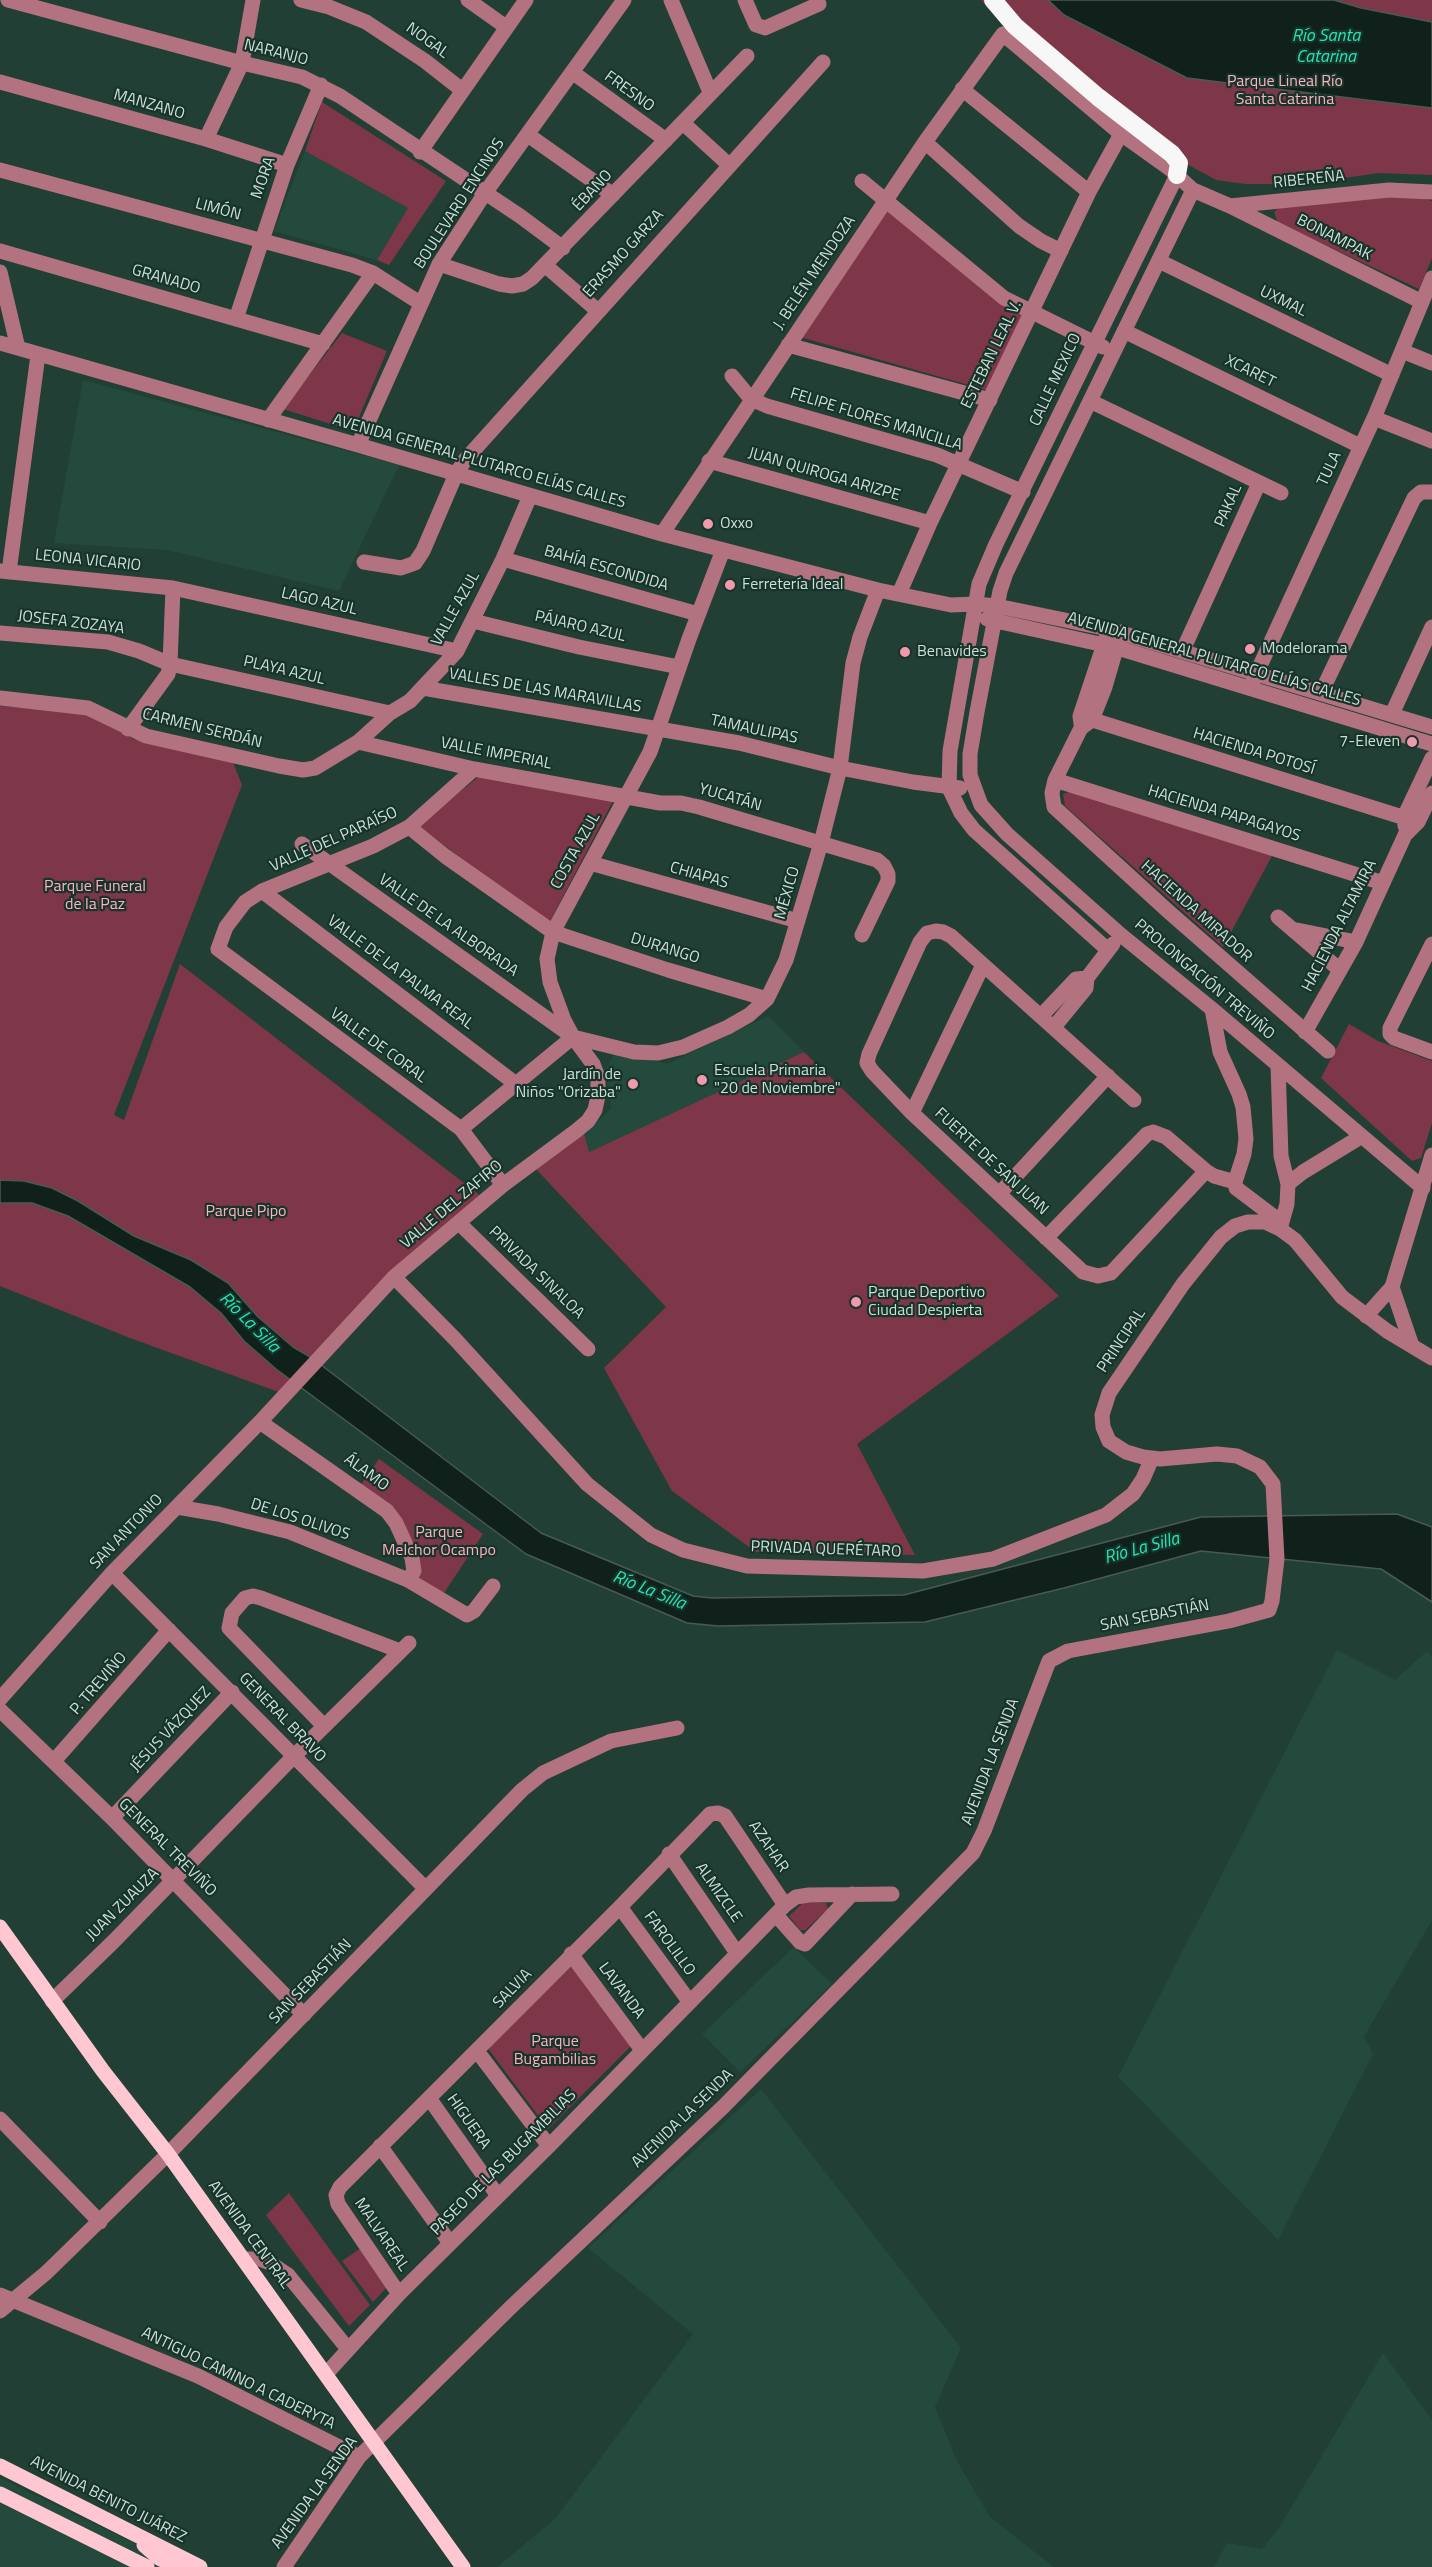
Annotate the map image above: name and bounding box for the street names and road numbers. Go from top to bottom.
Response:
street label: NOGAL [402,19,452,63]
street label: NARANJO [242,36,310,70]
street label: FRESNO [600,67,658,117]
street label: MANZANO [111,86,187,124]
street label: BOULEVARD ENCINOS [411,135,509,273]
street label: MORA [248,154,280,202]
street label: ÉBANO [569,166,617,216]
street label: RIBEREÑA [1272,167,1346,193]
street label: LIMÓN [193,195,243,225]
street label: ERASMO GARZA [580,206,668,302]
street label: BONAMPAK [1293,211,1375,265]
street label: J. BELÉN MENDOZA [770,212,860,334]
street label: GRANADO [130,261,202,299]
street label: UXMAL [1256,282,1310,322]
street label: ESTEBAN LEAL V. [958,298,1026,412]
street label: CALLE MEXICO [1026,331,1086,429]
street label: XCARET [1222,352,1278,392]
street label: FELIPE FLORES MANCILLA [788,385,964,455]
street label: AVENIDA GENERAL PLUTARCO ELÍAS CALLES [330,411,628,513]
street label: JUAN QUIROGA ARIZPE [746,444,902,506]
street label: TULA [1314,449,1346,489]
street label: PAKAL [1211,482,1247,530]
street label: BAHÍA ESCONDIDA [542,542,670,596]
street label: LEONA VICARIO [34,546,142,576]
street label: VALLE AZUL [428,568,484,650]
street label: LAGO AZUL [279,584,359,620]
street label: JOSEFA ZOZAYA [17,607,125,639]
street label: PÁJARO AZUL [533,607,627,647]
street label: AVENIDA GENERAL PLUTARCO ELÍAS CALLES [1065,609,1363,711]
street label: PLAYA AZUL [241,652,327,690]
street label: VALLES DE LAS MARAVILLAS [447,665,643,717]
street label: CARMEN SERDÁN [140,705,264,753]
street label: TAMAULIPAS [708,711,800,749]
street label: HACIENDA POTOSÍ [1191,724,1317,780]
street label: VALLE IMPERIAL [439,734,553,774]
street label: YUCATÁN [696,780,764,816]
street label: HACIENDA PAPAGAYOS [1145,782,1303,846]
street label: VALLE DEL PARAÍSO [267,803,401,877]
street label: COSTA AZUL [547,809,605,893]
street label: HACIENDA MIRADOR [1136,857,1256,967]
street label: HACIENDA ALTAMIRA [1299,857,1381,995]
street label: CHIAPAS [667,858,731,894]
street label: MÉXICO [771,864,805,922]
street label: VALLE DE LA ALBORADA [374,871,522,981]
street label: VALLE DE LA PALMA REAL [323,912,477,1034]
street label: PROLONGACIÓN TREVIÑO [1130,916,1278,1044]
street label: DURANGO [628,929,702,969]
street label: VALLE DE CORAL [326,1004,430,1088]
street label: FUERTE DE SAN JUAN [930,1104,1052,1220]
street label: VALLE DEL ZAFIRO [397,1157,507,1253]
street label: PRIVADA SINALOA [484,1223,588,1323]
street label: PRINCIPAL [1094,1305,1150,1377]
street label: ÁLAMO [340,1450,392,1496]
street label: SAN ANTONIO [87,1491,167,1573]
street label: DE LOS OLIVOS [248,1495,352,1545]
street label: PRIVADA QUERÉTARO [750,1538,902,1562]
street label: SAN SEBASTIÁN [1099,1596,1211,1636]
street label: P. TREVIÑO [67,1649,131,1719]
street label: GENERAL BRAVO [234,1669,330,1767]
street label: JÉSUS VÁZQUEZ [127,1683,215,1777]
street label: AVENIDA LA SENDA [958,1696,1024,1828]
street label: GENERAL TREVIÑO [114,1795,220,1901]
street label: AZAHAR [744,1818,792,1876]
street label: ALMIZCLE [691,1860,745,1926]
street label: JUAN ZUAUZA [83,1865,163,1945]
street label: FAROLILLO [639,1908,699,1980]
street label: SAN SEBASTIÁN [266,1936,356,2028]
street label: LAVANDA [594,1959,648,2023]
street label: SALVIA [490,1965,536,2013]
street label: AVENIDA LA SENDA [628,2066,738,2172]
street label: PASEO DE LAS BUGAMBILIAS [427,2086,581,2240]
street label: HIGUERA [442,2091,494,2153]
street label: AVENIDA CENTRAL [203,2177,295,2293]
street label: MALVAREAL [350,2195,412,2275]
street label: ANTIGUO CAMINO A CADERYTA [138,2324,338,2434]
street label: AVENIDA LA SENDA [268,2433,362,2553]
street label: AVENIDA BENITO JUÁREZ [27,2452,189,2548]

